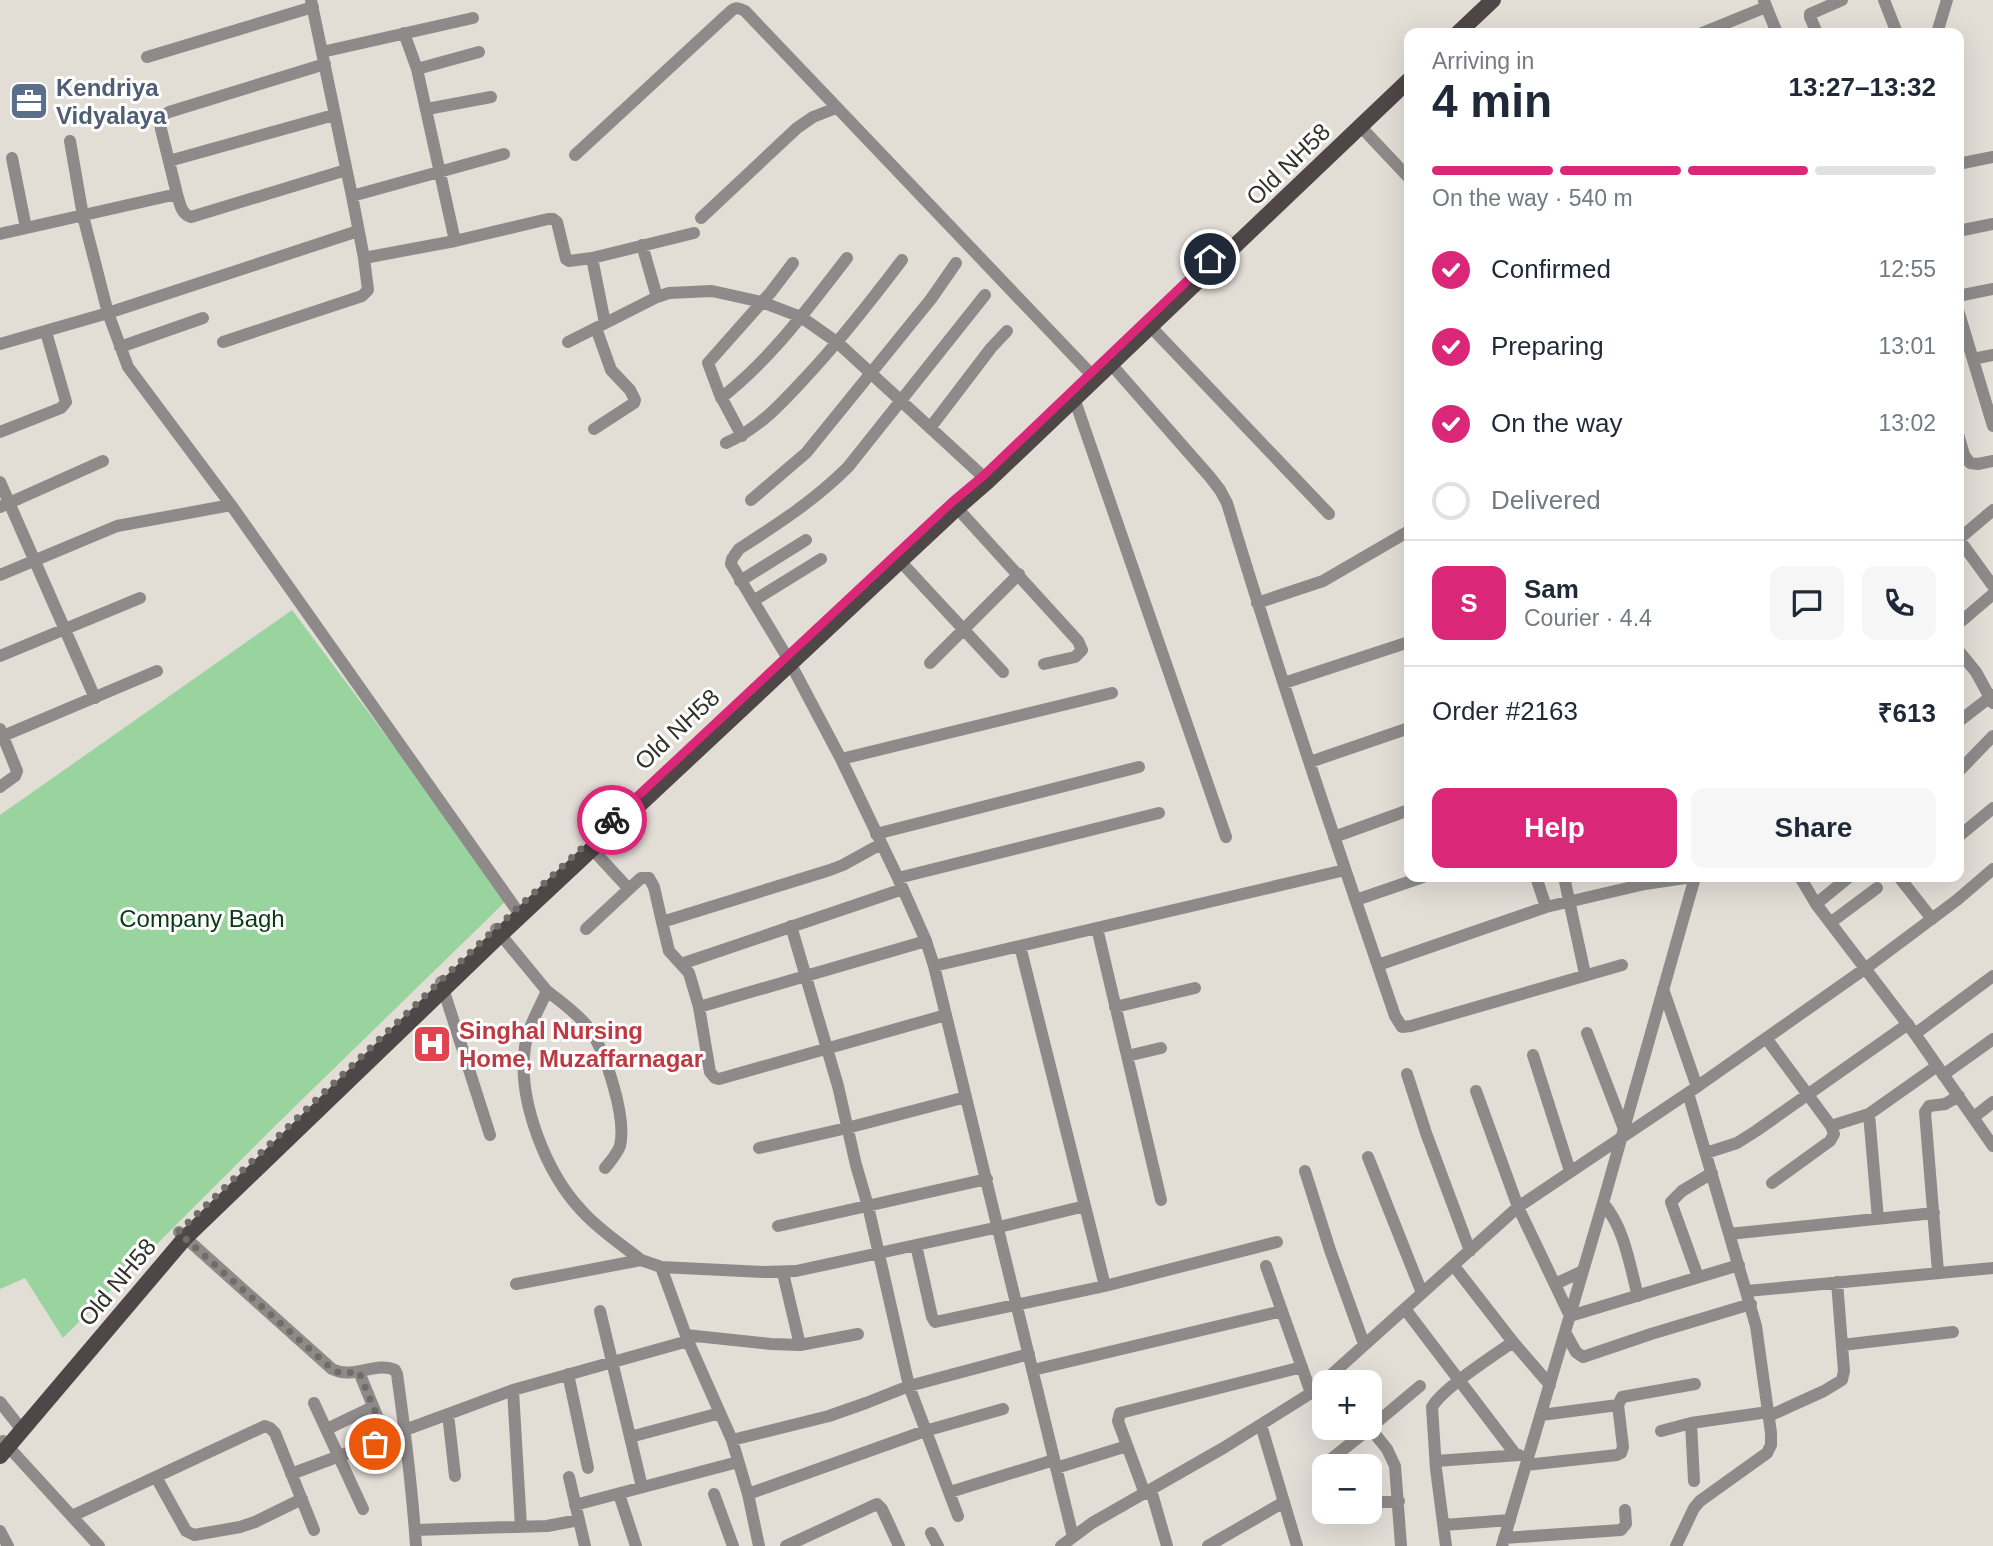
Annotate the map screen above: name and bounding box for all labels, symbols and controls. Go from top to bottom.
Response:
text: Arriving in [1432,48,1534,74]
text: 13:27–13:32 [1789,72,1936,102]
place label: Kendriya Vidyalaya [56,74,167,129]
text: 4 min [1432,75,1552,127]
office icon: Kendriya Vidyalaya [8,80,50,122]
street label: Old NH58 [1241,118,1335,210]
text: On the way · 540 m [1432,185,1633,211]
pin [1180,229,1240,289]
icon: home [1191,240,1229,278]
icon: check [1432,251,1470,289]
text: Confirmed [1491,254,1611,284]
text: 12:55 [1878,256,1936,282]
icon: check [1432,328,1470,366]
text: Preparing [1491,331,1604,361]
text: 13:01 [1878,333,1936,359]
icon: check [1432,405,1470,443]
text: On the way [1491,408,1623,438]
text: 13:02 [1878,410,1936,436]
text: Delivered [1491,485,1601,515]
button: chat [1770,566,1844,640]
button: phone [1862,566,1936,640]
text: Sam [1524,574,1579,604]
text: S [1460,588,1478,618]
text: Courier · 4.4 [1524,605,1652,631]
street label: Old NH58 [629,683,725,775]
text: Order #2163 [1432,696,1578,726]
text: ₹613 [1878,698,1936,728]
courier [577,785,647,855]
button: Help [1432,788,1677,868]
button: Share [1691,788,1936,868]
icon: bike [593,801,631,839]
park label: Company Bagh [119,905,285,932]
place label: Singhal Nursing Home, Muzaffarnagar [459,1017,703,1072]
hospital icon: Singhal Nursing Home, Muzaffarnagar [411,1023,453,1065]
street label: Old NH58 [73,1233,161,1331]
map controls [1312,1370,1382,1524]
button: + [1312,1370,1382,1440]
pin [345,1414,405,1474]
icon: bag [356,1425,394,1463]
button: − [1312,1454,1382,1524]

